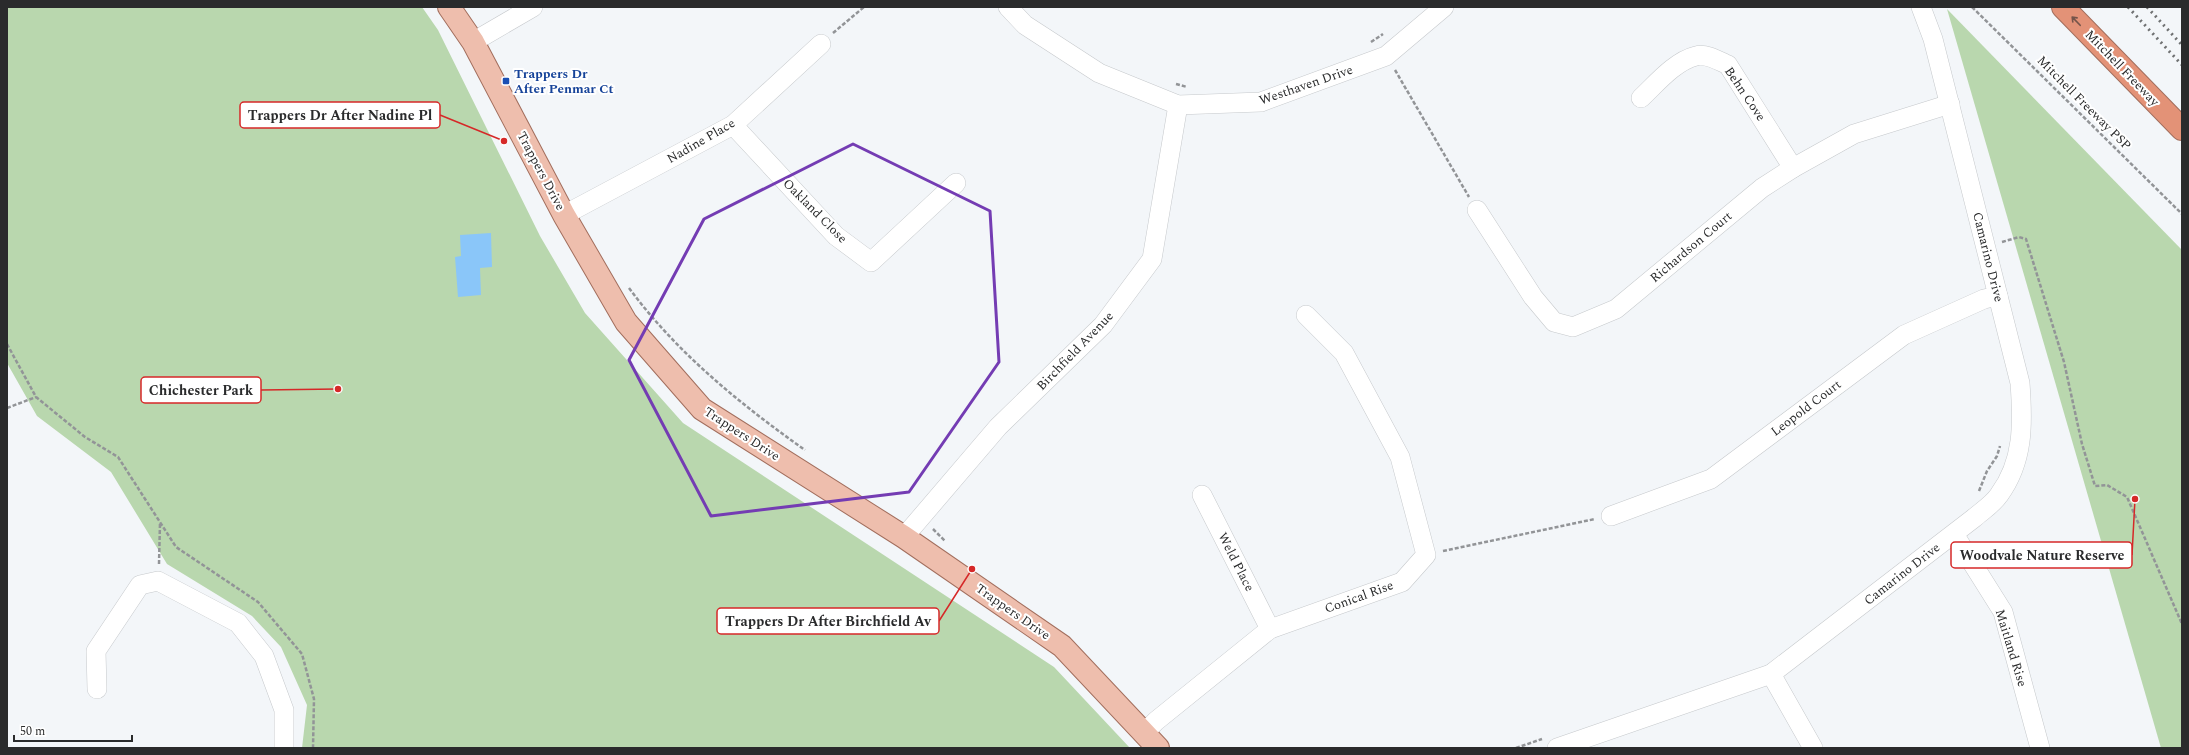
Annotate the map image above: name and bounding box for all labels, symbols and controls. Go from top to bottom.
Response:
one-way arrow [2072,16,2081,26]
street label: Mitchell Freeway [2080,25,2164,111]
street label: Mitchell Freeway PSP [2032,51,2136,155]
street label: Westhaven Drive [1256,60,1356,110]
street label: Behn Cove [1719,63,1771,125]
place label: Trappers Dr After Penmar Ct [514,64,613,99]
marker: Trappers Dr After Penmar Ct [501,76,511,86]
callout: Trappers Dr After Nadine Pl [240,102,440,128]
text: Trappers Dr After Nadine Pl [248,105,433,126]
street label: Nadine Place [663,113,739,169]
street label: Trappers Drive [512,128,570,214]
street label: Oakland Close [778,174,852,248]
street label: Richardson Court [1645,206,1737,287]
street label: Camarino Drive [1967,210,2009,304]
street label: Birchfield Avenue [1032,307,1118,395]
street label: Leopold Court [1767,375,1846,441]
callout: Chichester Park [141,377,261,403]
text: Chichester Park [149,380,254,401]
street label: Trappers Drive [700,402,784,466]
street label: Weld Place [1213,529,1259,595]
street label: Camarino Drive [1860,538,1944,610]
callout: Woodvale Nature Reserve [1951,542,2132,568]
text: Woodvale Nature Reserve [1959,545,2125,566]
street label: Conical Rise [1322,575,1396,619]
street label: Trappers Drive [972,579,1054,645]
street label: Maitland Rise [1990,607,2032,689]
callout: Trappers Dr After Birchfield Av [717,608,939,634]
text: Trappers Dr After Birchfield Av [725,611,932,632]
scale bar [14,717,132,743]
text: 50 m [20,722,45,741]

